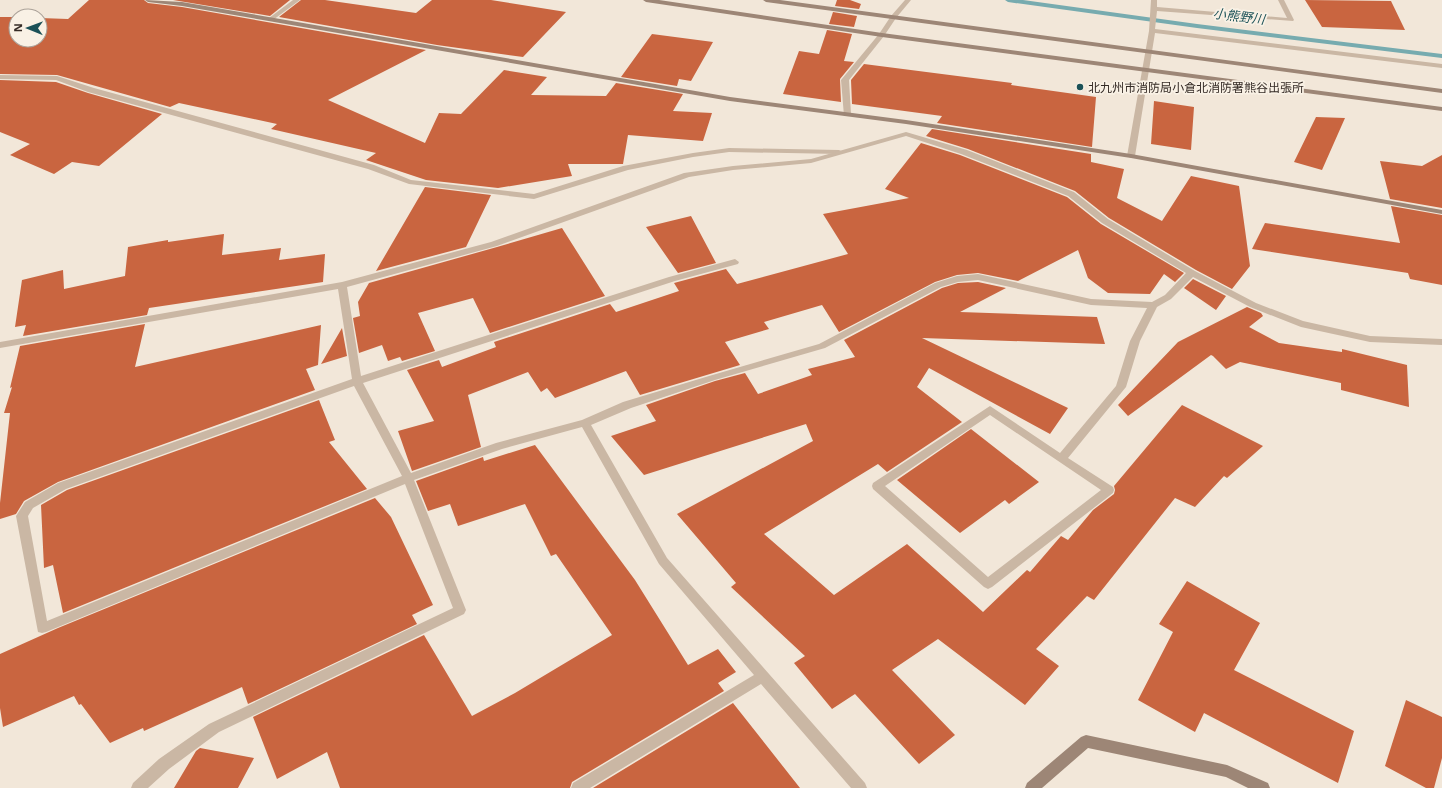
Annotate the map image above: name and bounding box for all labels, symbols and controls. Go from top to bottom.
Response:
water label: 小熊野川 [1212,4,1268,28]
north arrow [8,8,48,48]
text: N [10,23,25,32]
place label: 北九州市消防局小倉北消防署熊谷出張所 [1088,79,1304,96]
marker: 北九州市消防局小倉北消防署熊谷出張所 [1075,82,1085,92]

